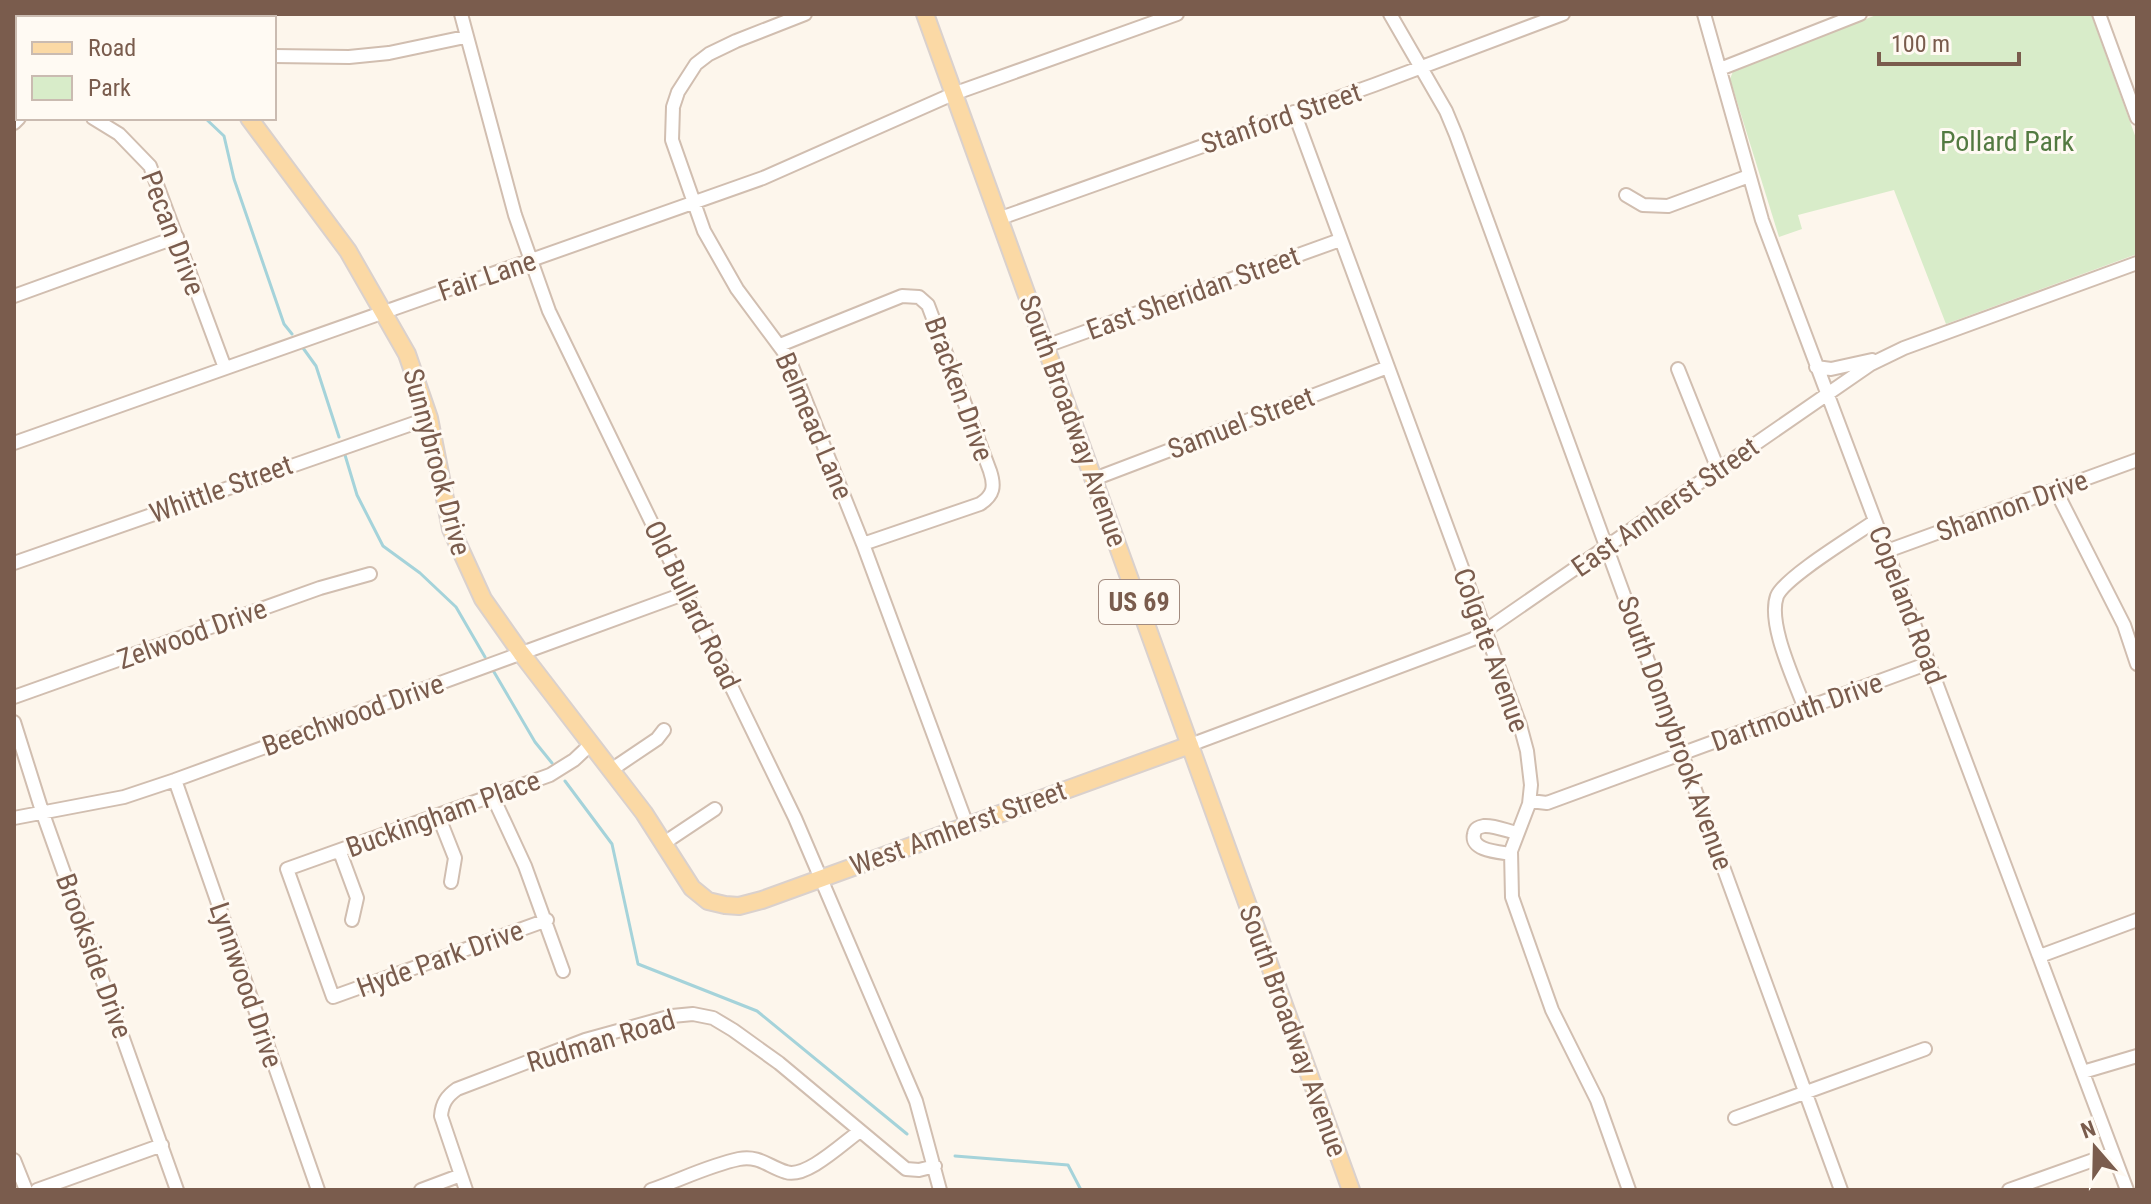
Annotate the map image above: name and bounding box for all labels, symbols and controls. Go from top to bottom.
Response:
legend [16,16,276,120]
scale bar [1879,16,2019,66]
text: 100 m [1891,30,1950,58]
text: Road [88,34,136,62]
text: Park [88,74,131,102]
street label: Stanford Street [1197,75,1365,161]
park label: Pollard Park [1940,125,2074,158]
street label: Pecan Drive [134,166,212,300]
street label: East Sheridan Street [1082,239,1304,347]
street label: Fair Lane [434,244,540,308]
street label: South Broadway Avenue [1012,291,1134,551]
street label: Bracken Drive [918,312,1000,466]
street label: Belmead Lane [768,348,860,504]
street label: Sunnybrook Drive [396,365,478,559]
street label: Samuel Street [1163,380,1319,466]
street label: East Amherst Street [1565,430,1765,584]
street label: Whittle Street [145,448,297,530]
street label: Shannon Drive [1932,463,2092,549]
street label: Old Bullard Road [637,515,747,695]
street label: Copeland Road [1862,521,1952,689]
street label: Colgate Avenue [1446,564,1536,736]
road number: US 69 [1099,580,1179,624]
street label: Zelwood Drive [113,592,271,676]
street label: South Donnybrook Avenue [1610,592,1740,874]
street label: Dartmouth Drive [1707,666,1887,758]
street label: Beechwood Drive [258,667,448,763]
street label: Buckingham Place [341,764,545,864]
street label: West Amherst Street [846,774,1070,882]
street label: Brookside Drive [49,869,139,1043]
street label: Lynnwood Drive [202,898,290,1072]
street label: South Broadway Avenue [1232,901,1354,1161]
street label: Hyde Park Drive [352,914,528,1004]
street label: Rudman Road [523,1003,679,1079]
north arrow [2055,1108,2135,1188]
text: N [2078,1116,2099,1144]

